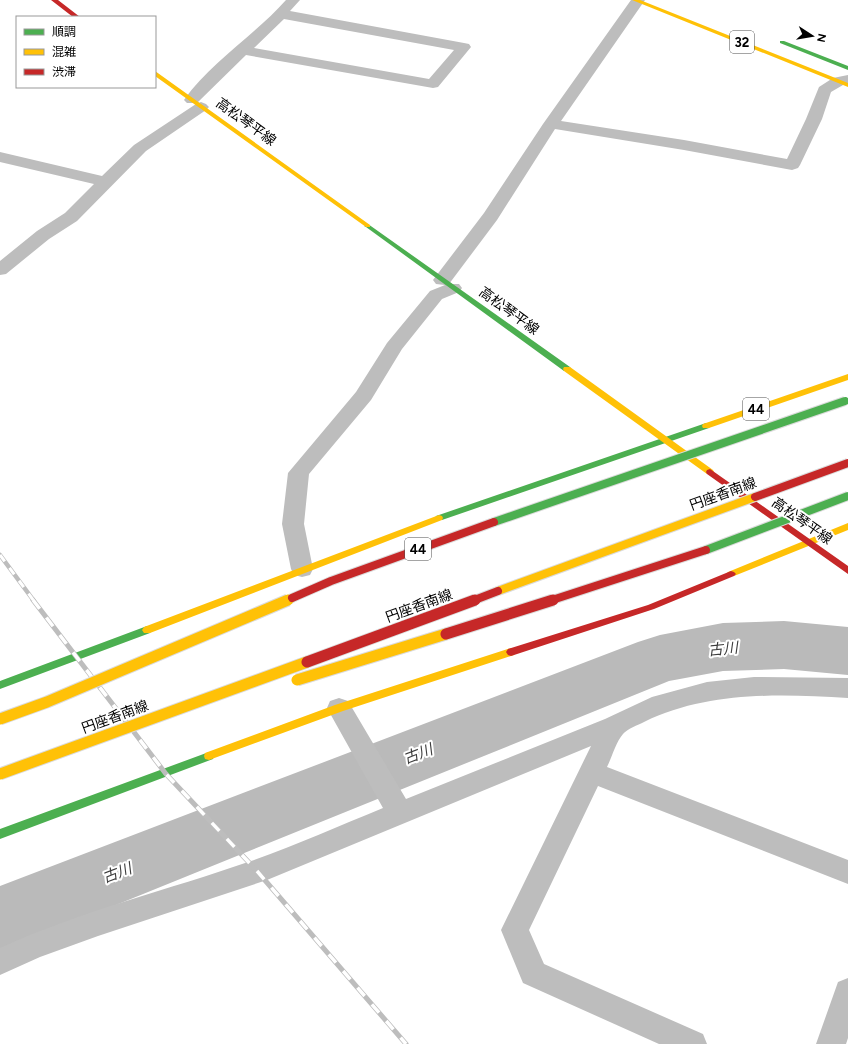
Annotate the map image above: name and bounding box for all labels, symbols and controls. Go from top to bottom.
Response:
legend [16,16,156,88]
north arrow [792,16,832,56]
text: 順調 [52,25,76,39]
road number: 32 [730,31,754,53]
text: N [814,32,829,43]
text: 混雑 [52,45,76,59]
text: 渋滞 [52,65,76,79]
street label: 高松琴平線 [213,95,279,149]
street label: 高松琴平線 [476,284,542,338]
road number: 44 [743,398,769,420]
street label: 円座香南線 [687,474,759,514]
street label: 高松琴平線 [768,494,836,548]
road number: 44 [405,538,431,560]
street label: 円座香南線 [383,586,455,626]
water label: 古川 [707,638,741,660]
street label: 円座香南線 [79,697,151,737]
water label: 古川 [401,740,437,768]
water label: 古川 [100,859,136,887]

